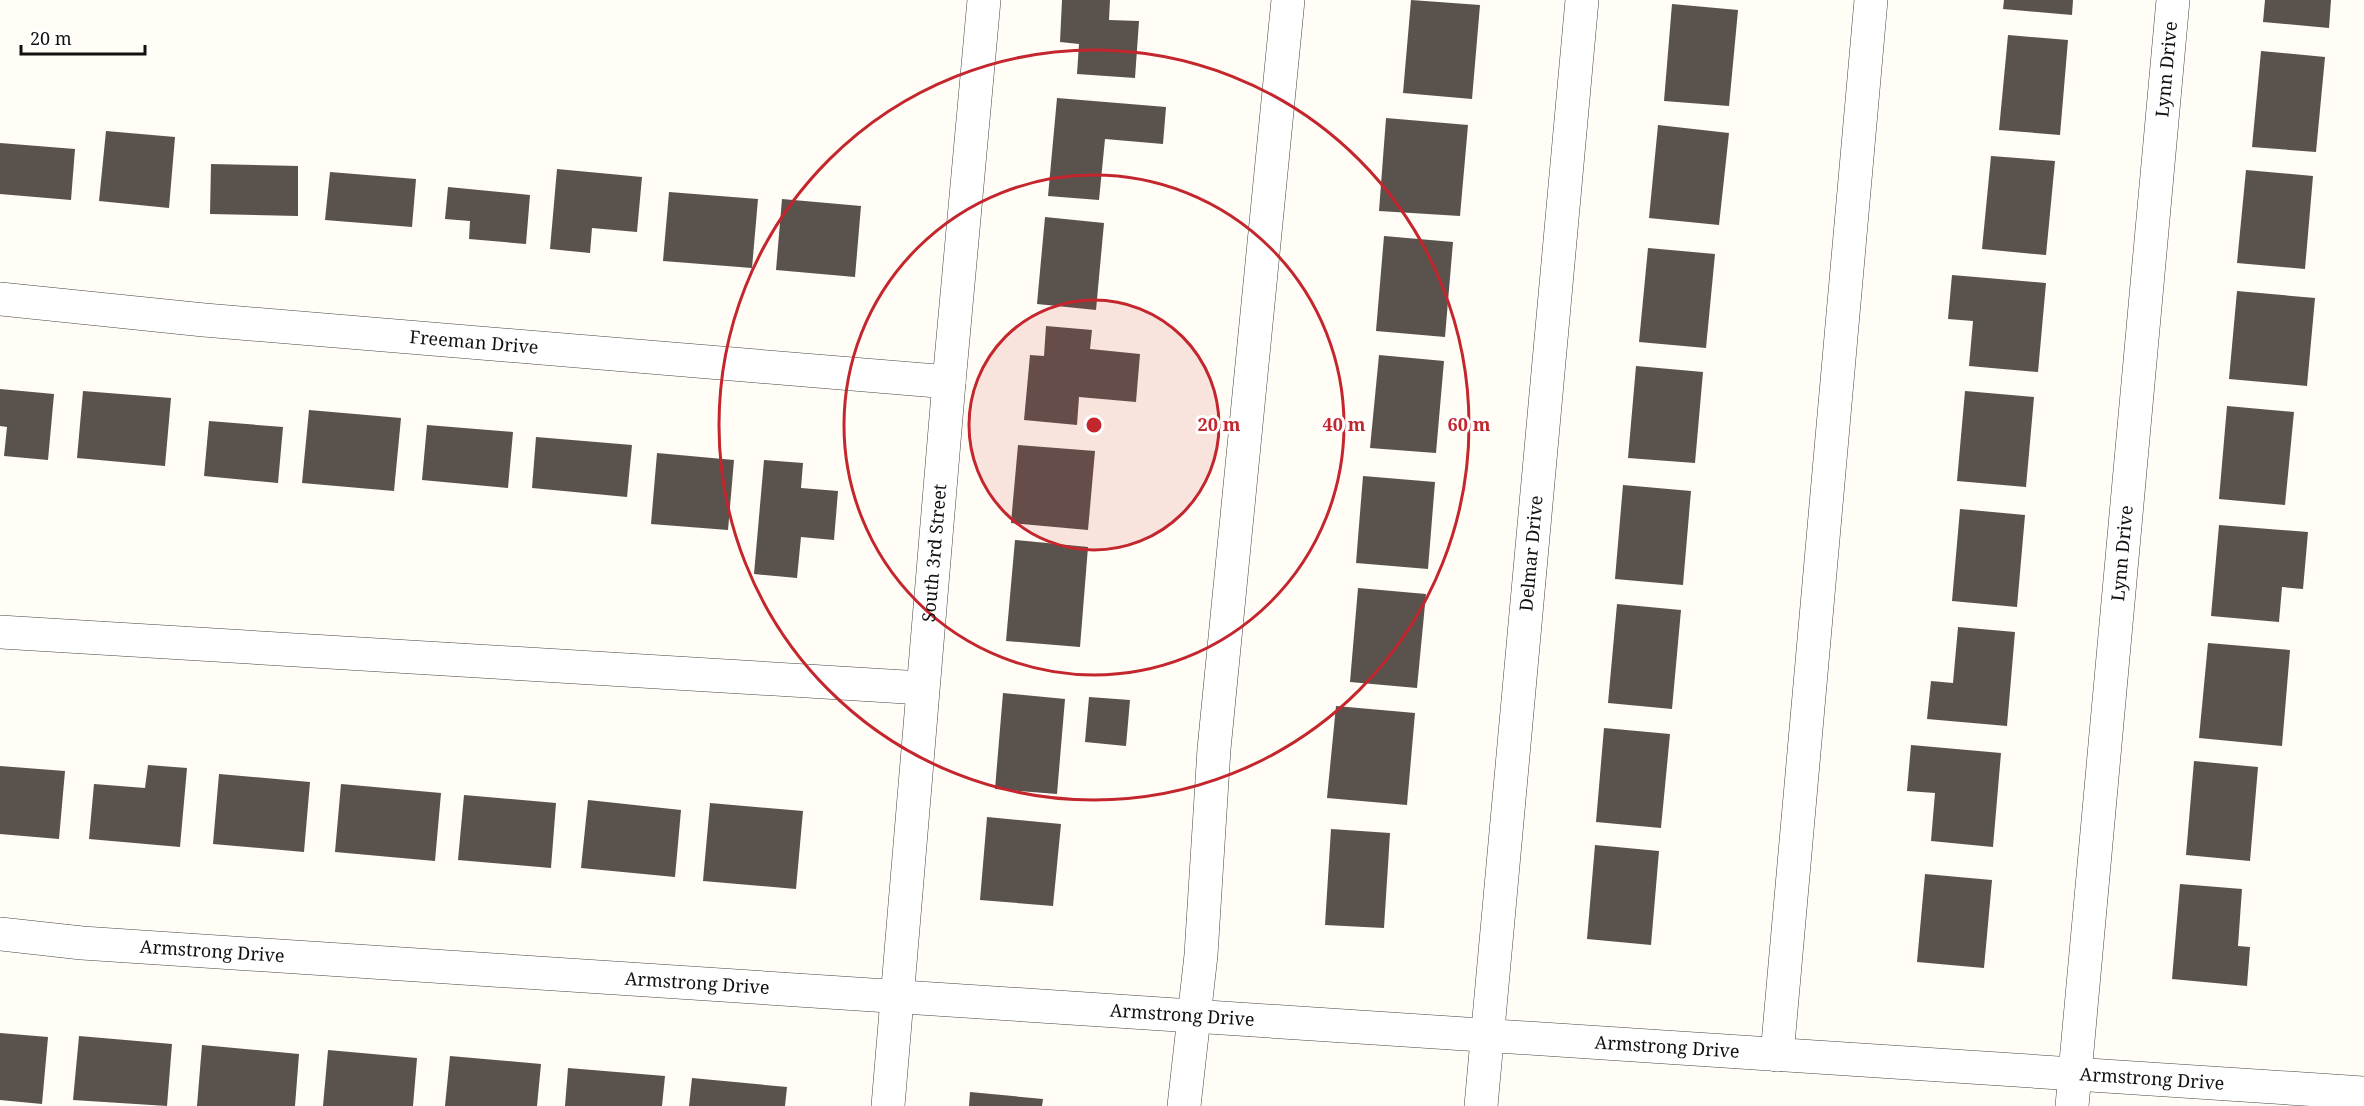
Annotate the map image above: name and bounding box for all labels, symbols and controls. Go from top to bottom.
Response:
scale bar [21,18,146,56]
street label: Lynn Drive [2149,20,2182,118]
text: 20 m [30,26,72,50]
street label: Freeman Drive [409,324,539,359]
text: 20 m [1198,412,1241,436]
text: 40 m [1323,412,1366,436]
text: 60 m [1448,412,1491,436]
centre of rings [1084,415,1104,435]
street label: South 3rd Street [916,483,951,623]
street label: Delmar Drive [1513,494,1548,612]
street label: Lynn Drive [2105,504,2138,602]
street label: Armstrong Drive [139,934,285,967]
street label: Armstrong Drive [624,966,770,999]
street label: Armstrong Drive [1109,998,1255,1031]
street label: Armstrong Drive [1594,1029,1740,1063]
street label: Armstrong Drive [2079,1061,2225,1095]

